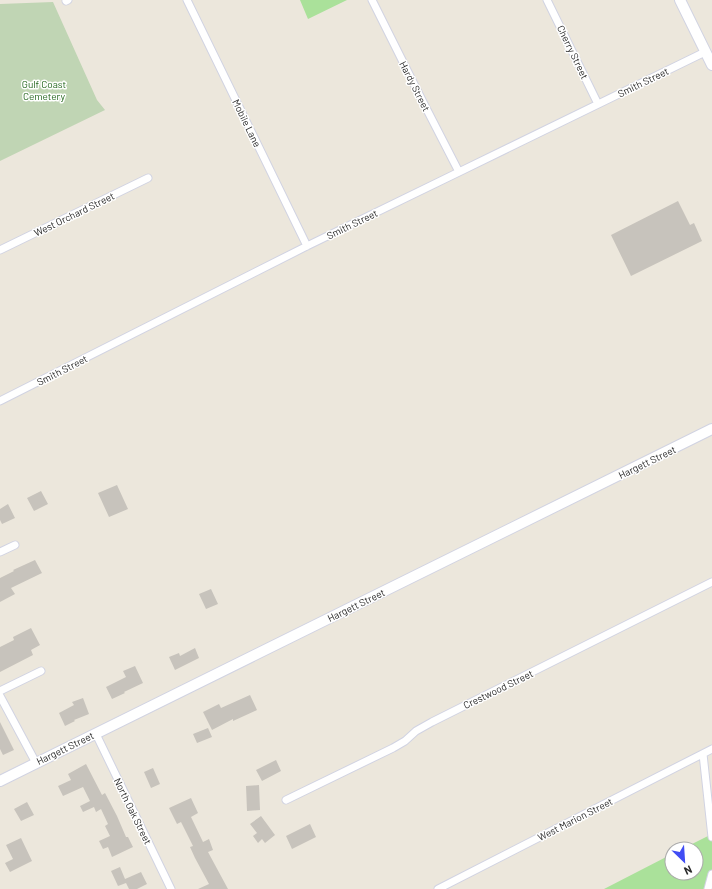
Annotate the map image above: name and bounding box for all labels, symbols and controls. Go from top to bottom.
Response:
street label: Cherry Street [555,23,591,81]
street label: Hardy Street [397,59,433,113]
street label: Smith Street [616,64,671,99]
park label: Gulf Coast Cemetery [22,78,67,102]
street label: Mobile Lane [230,97,264,149]
street label: West Orchard Street [32,189,116,239]
street label: Smith Street [325,206,380,241]
street label: Smith Street [35,352,90,388]
street label: Hargett Street [616,443,678,481]
street label: Hargett Street [325,586,387,624]
street label: Crestwood Street [461,667,535,711]
street label: Hargett Street [34,729,96,767]
street label: North Oak Street [112,776,154,847]
street label: West Marion Street [535,795,615,843]
north arrow [664,841,704,881]
text: N [682,863,695,878]

